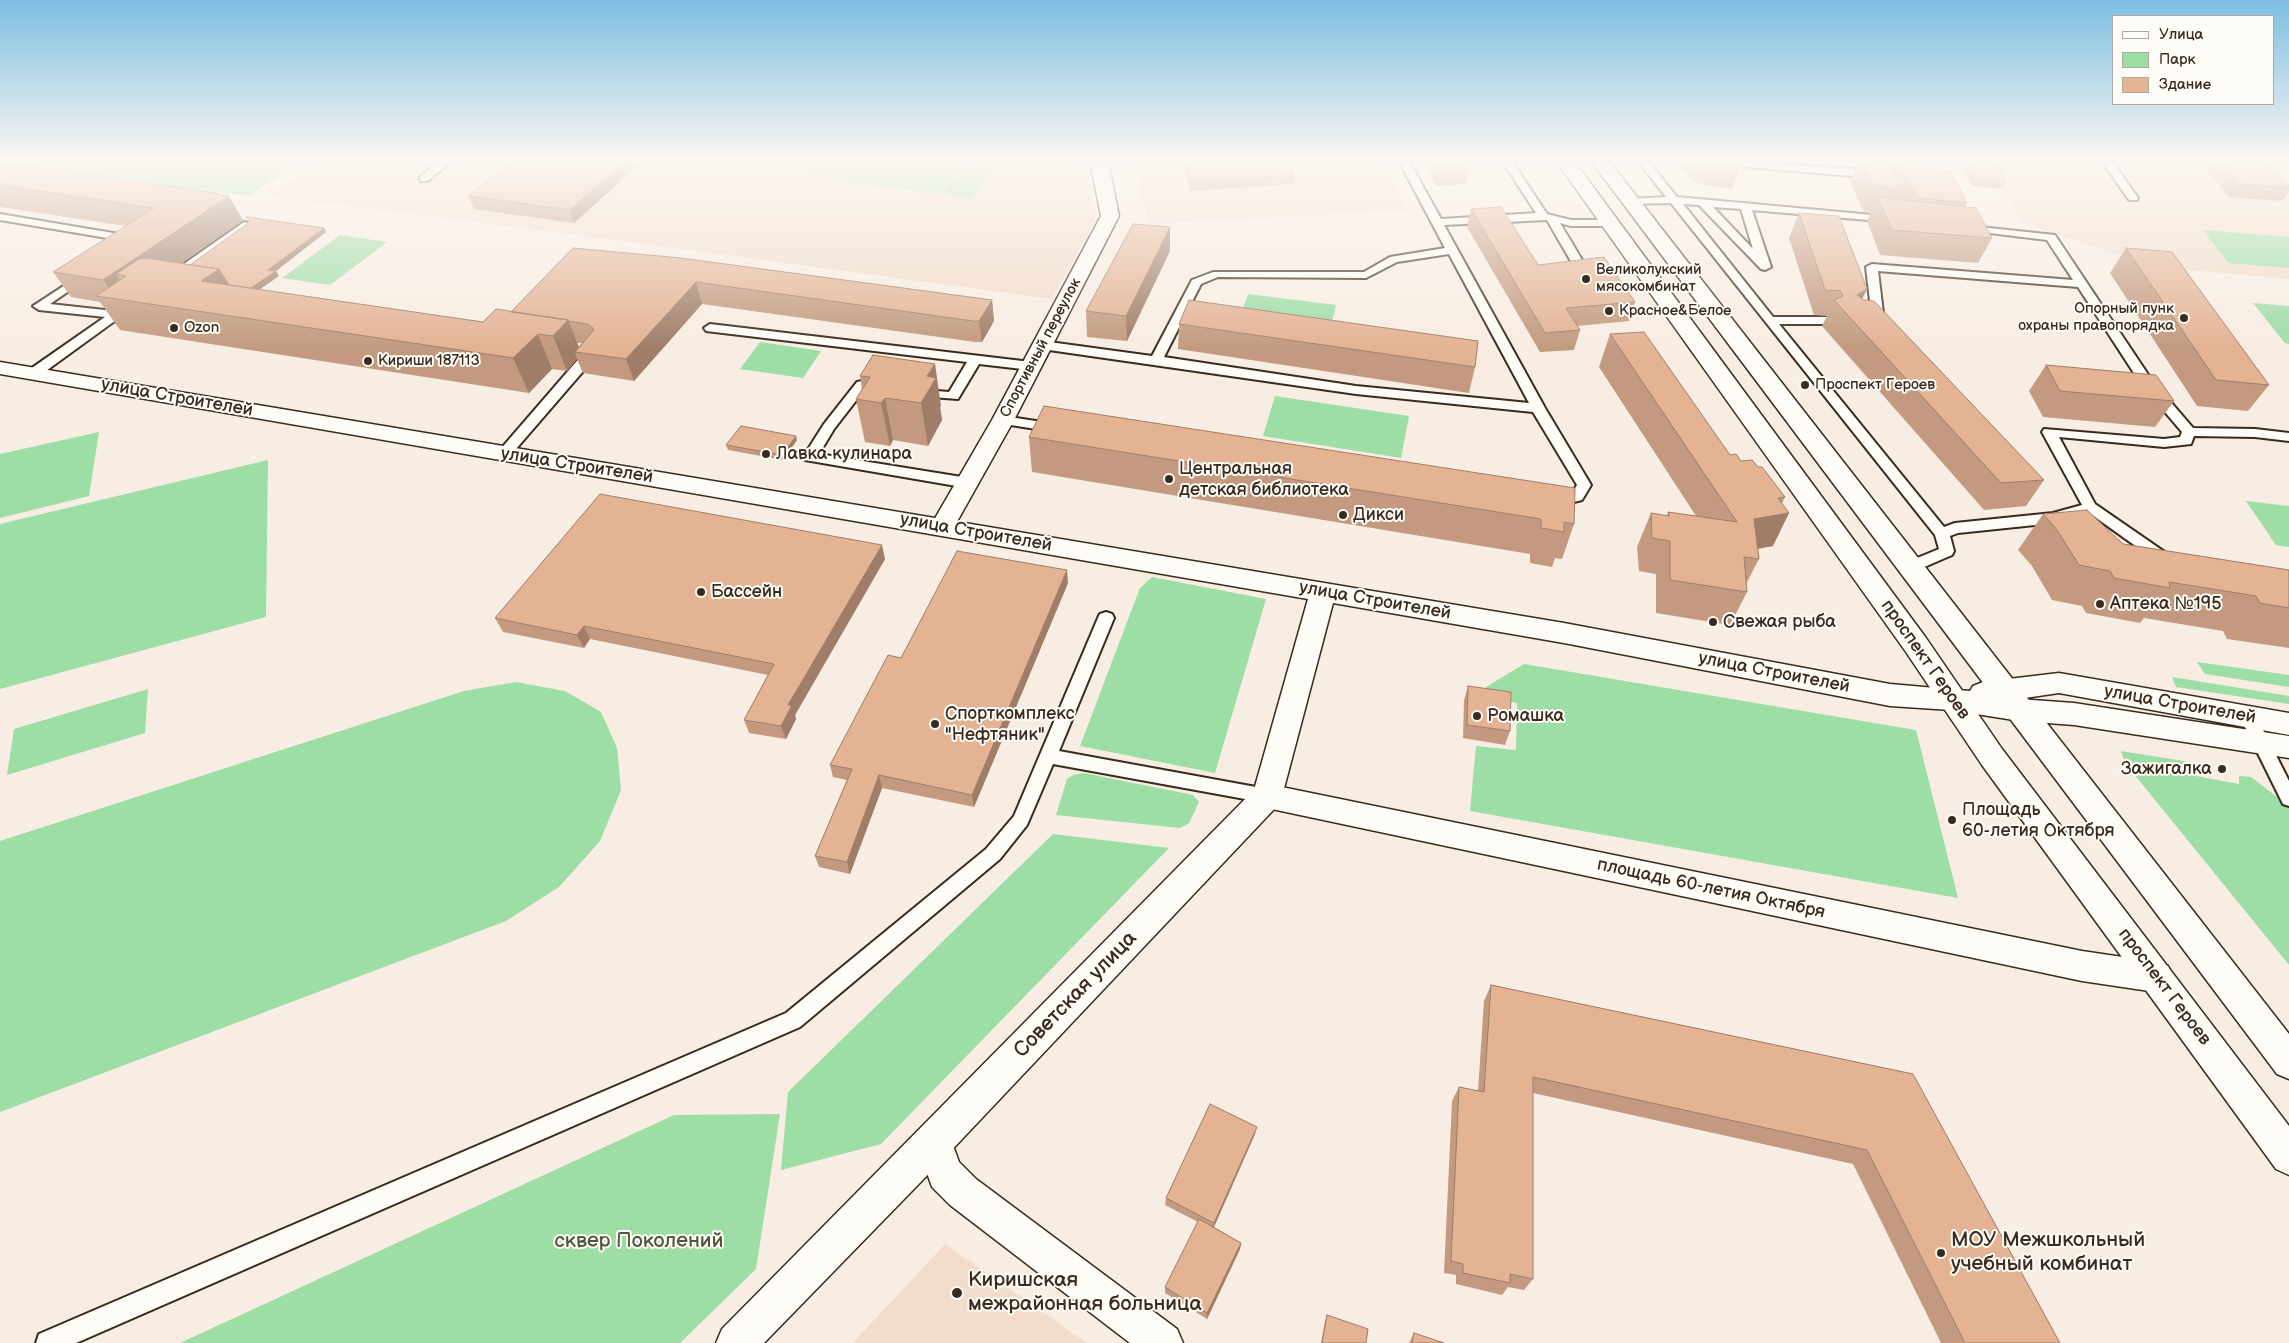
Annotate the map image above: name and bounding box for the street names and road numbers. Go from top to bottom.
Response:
street label: Спортивный переулок [997,275,1085,421]
street label: улица Строителей [99,374,255,422]
street label: улица Строителей [499,443,655,489]
street label: улица Строителей [898,509,1054,557]
street label: улица Строителей [1297,577,1453,625]
street label: проспект Героев [1876,596,1974,724]
street label: улица Строителей [1696,648,1852,698]
street label: улица Строителей [2102,681,2258,729]
street label: площадь 60-летия Октября [1595,854,1827,924]
street label: проспект Героев [2113,924,2215,1050]
street label: Советская улица [1009,926,1143,1064]

